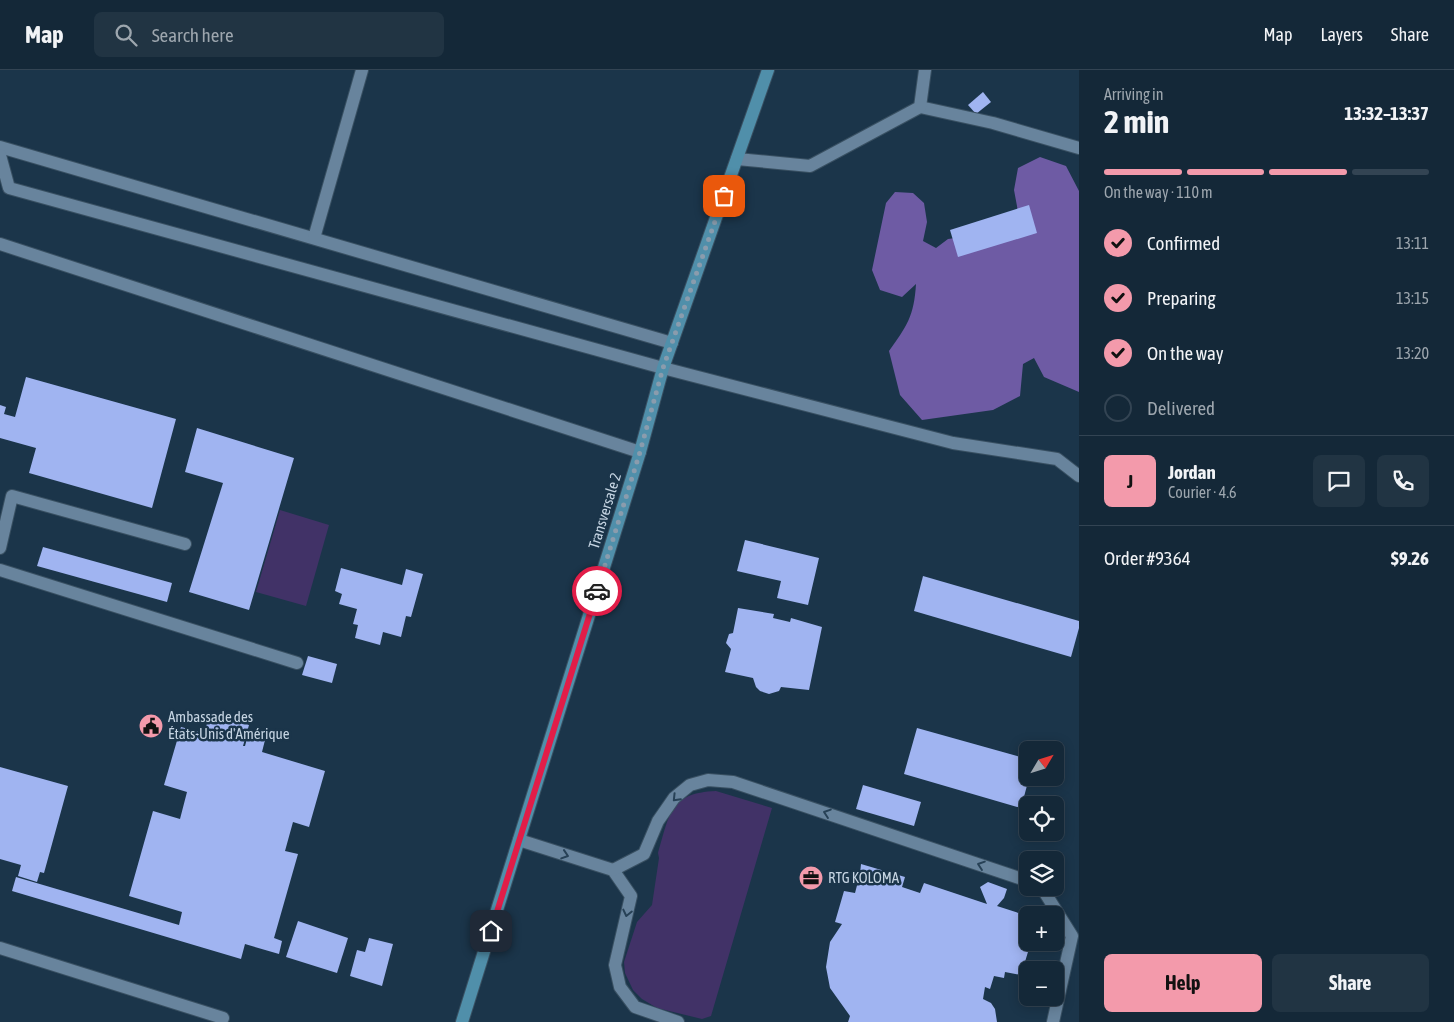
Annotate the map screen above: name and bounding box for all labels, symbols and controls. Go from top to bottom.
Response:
search box [94,12,444,57]
text: Map [25,21,64,48]
icon: search [112,21,140,49]
text: Search here [152,24,234,46]
text: Map [1263,24,1292,45]
text: Layers [1320,24,1363,45]
text: Share [1391,24,1429,45]
text: Arriving in [1104,85,1164,103]
text: 13:32–13:37 [1344,102,1429,124]
text: 2 min [1104,103,1169,140]
pin [703,175,745,217]
icon: bag [710,182,738,210]
text: On the way · 110 m [1104,183,1213,201]
icon: check [1104,229,1132,257]
text: Confirmed [1147,232,1220,254]
text: 13:11 [1396,234,1429,252]
icon: check [1104,284,1132,312]
text: Preparing [1147,287,1216,309]
text: 13:15 [1396,289,1429,307]
icon: check [1104,339,1132,367]
text: On the way [1147,342,1224,364]
text: 13:20 [1396,344,1429,362]
text: Delivered [1147,397,1215,419]
button: chat [1313,455,1365,507]
button: phone [1377,455,1429,507]
text: Jordan [1168,461,1216,483]
text: J [1127,470,1133,492]
street label: Transversale 2 [585,471,624,551]
text: Courier · 4.6 [1168,483,1237,501]
text: Order #9364 [1104,547,1191,569]
text: $9.26 [1391,547,1429,569]
courier [572,566,622,616]
icon: car [583,577,611,605]
place label: Ambassade des États-Unis d'Amérique [168,708,290,742]
public building icon: Ambassade des États-Unis d'Amérique [138,713,164,739]
north arrow [1019,741,1064,786]
map controls [1019,741,1064,1006]
one-way arrow [673,792,682,801]
button: locate [1019,796,1064,841]
one-way arrow [824,809,832,819]
one-way arrow [561,849,569,859]
button: layers [1019,851,1064,896]
one-way arrow [978,861,986,871]
office icon: RTG KOLOMA [798,865,824,891]
place label: RTG KOLOMA [828,869,900,886]
button: + [1019,906,1064,951]
one-way arrow [622,908,633,917]
pin [470,910,512,952]
icon: home [477,917,505,945]
button: Help [1104,954,1262,1012]
button: Share [1272,954,1429,1012]
button: − [1019,961,1064,1006]

